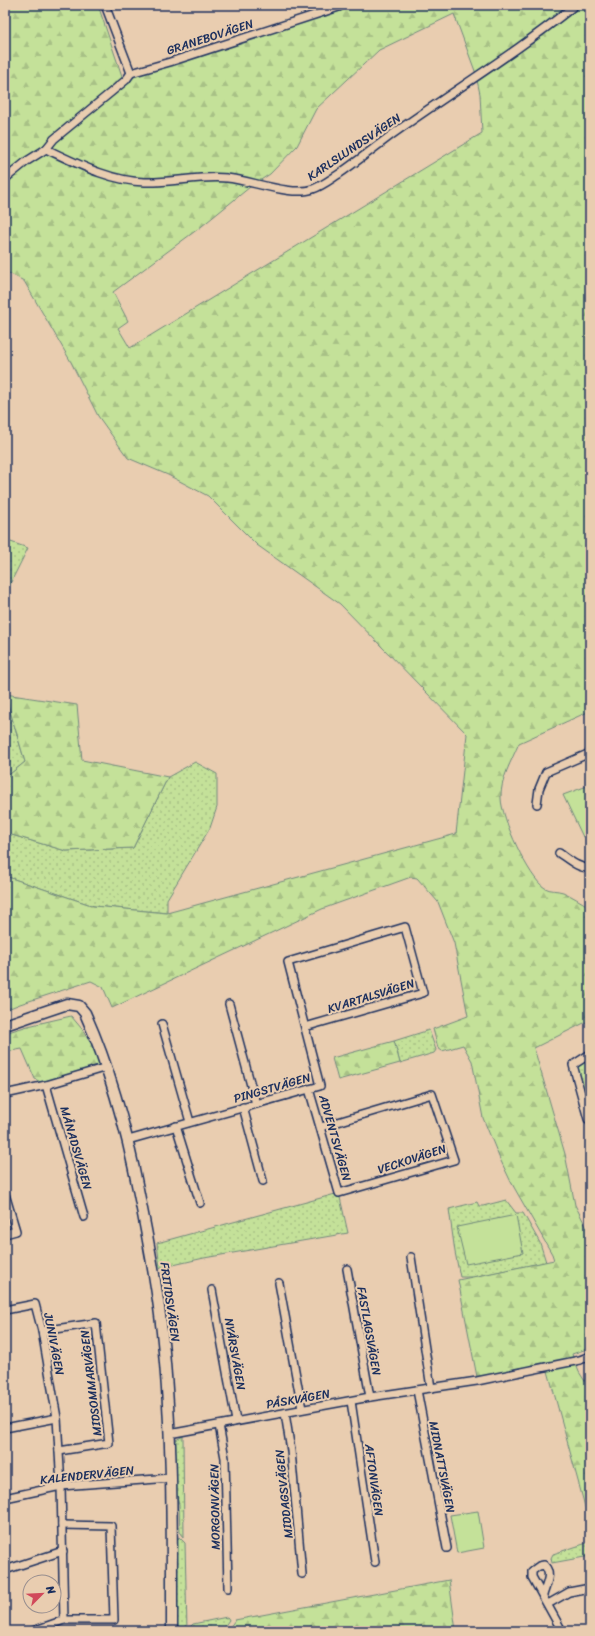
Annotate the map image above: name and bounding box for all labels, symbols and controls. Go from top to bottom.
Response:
street label: GRANEBOVÄGEN [164,12,257,61]
street label: KARLSLUNDSVÄGEN [302,107,406,187]
street label: KVARTALSVÄGEN [325,972,418,1020]
street label: PINGSTVÄGEN [231,1066,314,1110]
street label: ADVENTSVÄGEN [312,1091,358,1184]
street label: MÅNADSVÄGEN [54,1104,99,1193]
street label: VECKOVÄGEN [375,1137,450,1180]
street label: FRITIDSVÄGEN [154,1261,187,1344]
street label: FASTLAGSVÄGEN [350,1285,388,1378]
street label: JUNIVÄGEN [37,1310,71,1378]
street label: NYÅRSVÄGEN [218,1316,252,1393]
street label: MIDSOMMARVÄGEN [74,1328,108,1437]
street label: PÅSKVÄGEN [264,1382,332,1415]
street label: MIDNATTSVÄGEN [422,1419,462,1515]
street label: AFTONVÄGEN [358,1441,390,1518]
street label: MIDDAGSVÄGEN [268,1448,300,1540]
street label: KALENDERVÄGEN [39,1459,136,1491]
street label: MORGONVÄGEN [203,1463,227,1550]
north arrow [22,1574,62,1614]
text: N [40,1582,61,1598]

